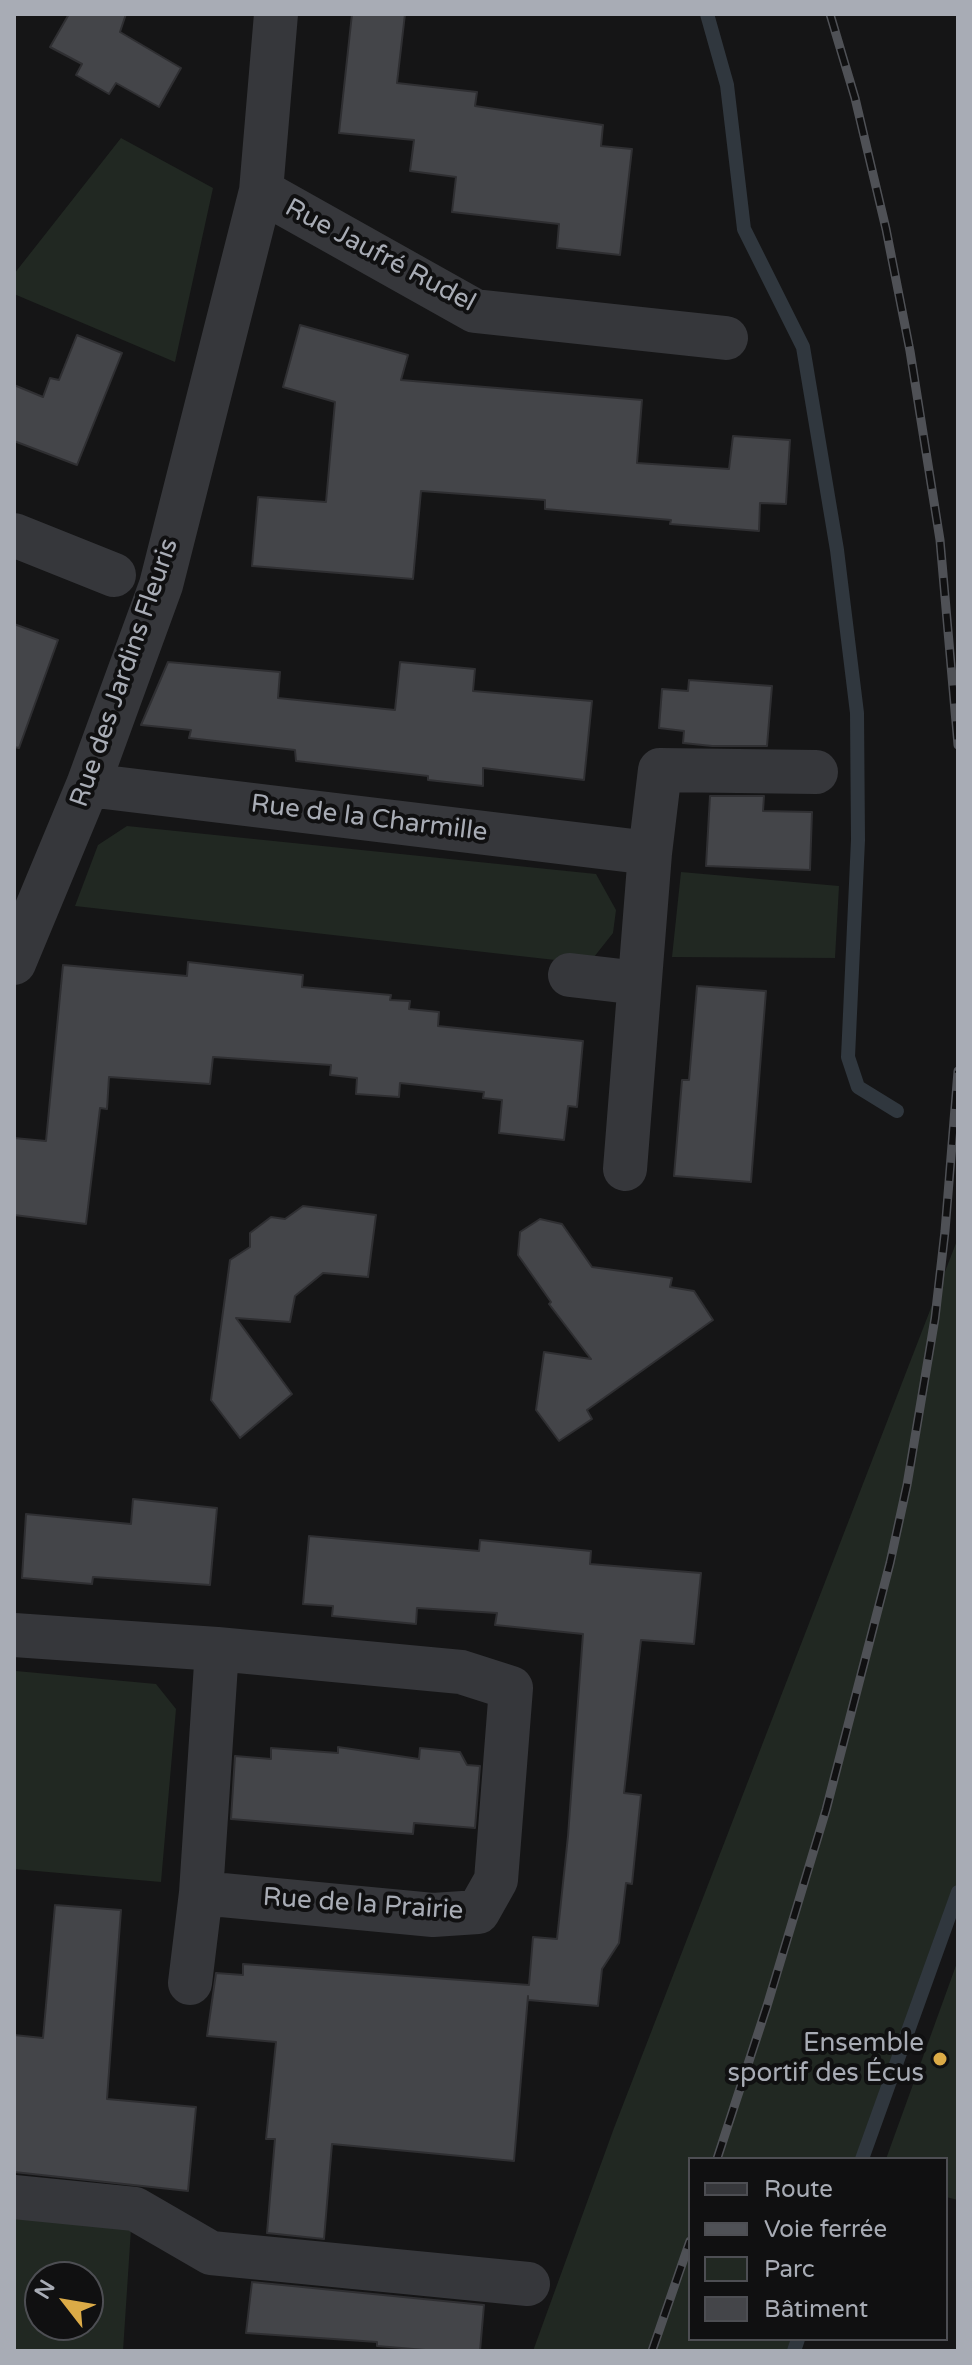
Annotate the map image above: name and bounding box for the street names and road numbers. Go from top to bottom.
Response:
street label: Rue Jaufré Rudel [279,193,481,319]
street label: Rue des Jardins Fleuris [64,535,186,811]
street label: Rue de la Charmille [249,789,489,849]
street label: Rue de la Prairie [262,1882,464,1928]

